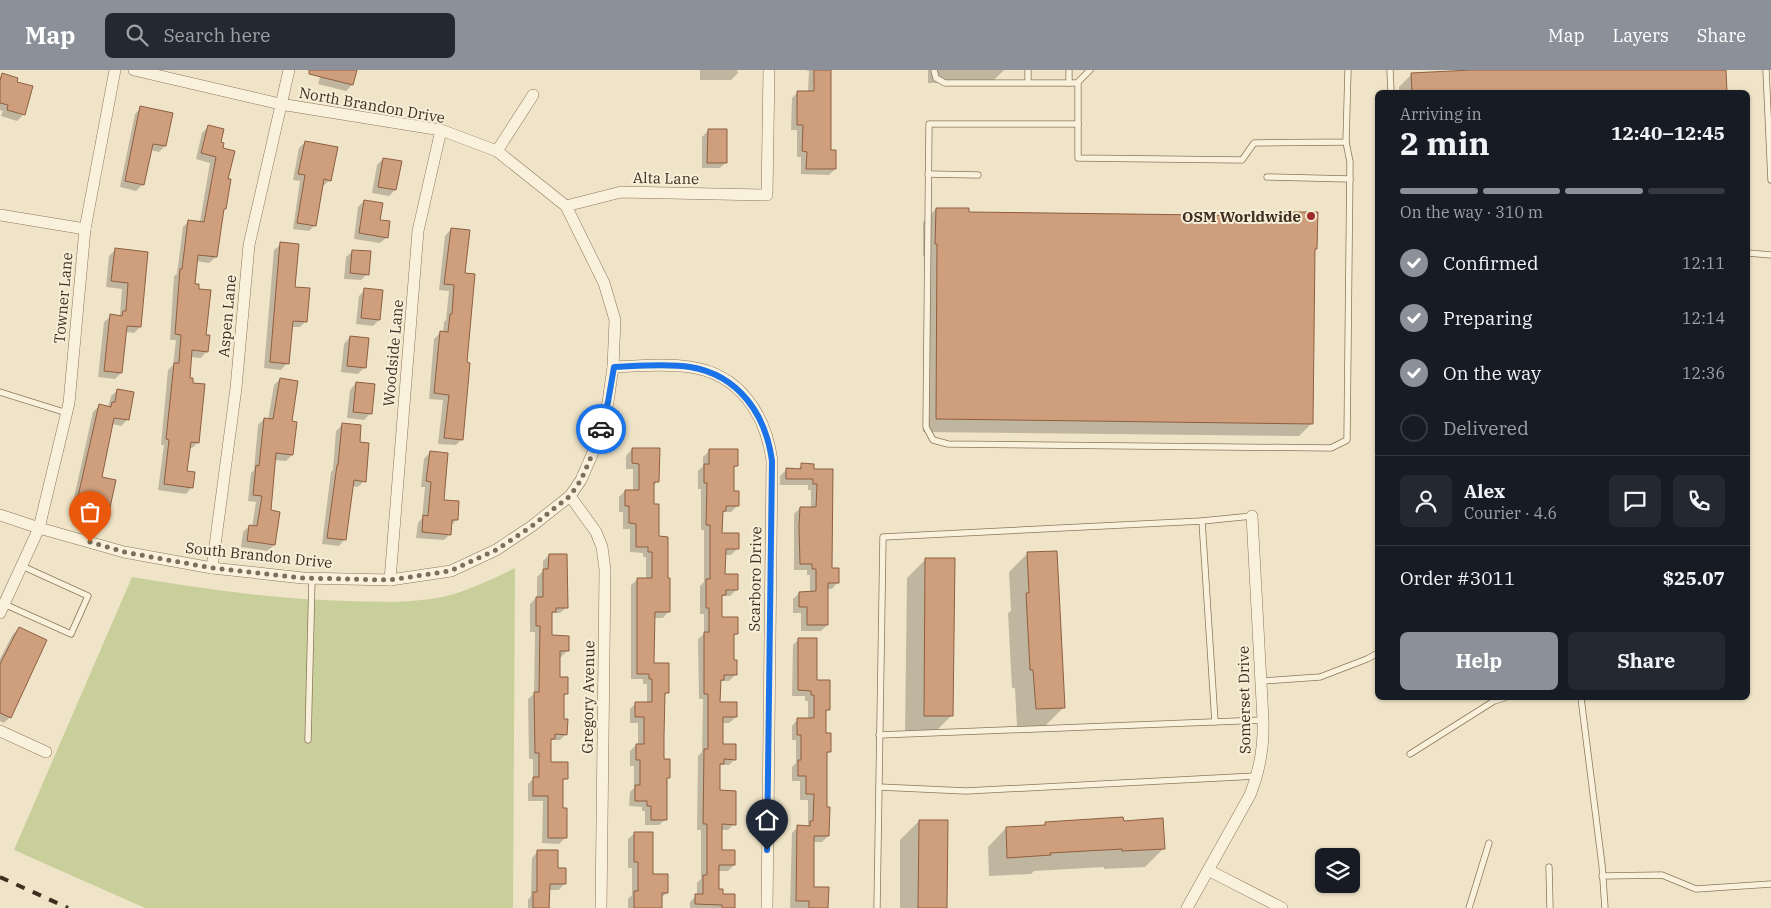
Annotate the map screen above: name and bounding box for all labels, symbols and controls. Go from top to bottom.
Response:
search box [105,13,455,58]
text: Map [25,19,75,51]
icon: search [123,21,151,49]
text: Search here [163,23,270,47]
text: Map [1548,24,1585,47]
text: Layers [1613,24,1669,47]
text: Share [1697,24,1746,47]
street label: North Brandon Drive [297,83,447,127]
text: Arriving in [1400,104,1482,124]
text: 12:40–12:45 [1611,121,1725,145]
text: 2 min [1400,122,1490,164]
street label: Alta Lane [633,168,699,188]
text: On the way · 310 m [1400,202,1543,222]
place label: OSM Worldwide [1182,207,1301,226]
marker: OSM Worldwide [1305,210,1317,222]
icon: check [1400,249,1428,277]
text: Confirmed [1443,251,1538,275]
street label: Towner Lane [50,252,76,344]
text: 12:11 [1682,253,1725,273]
street label: Aspen Lane [214,274,240,358]
street label: Woodside Lane [379,299,407,407]
icon: check [1400,304,1428,332]
text: Preparing [1443,306,1532,330]
text: 12:14 [1682,308,1725,328]
icon: check [1400,359,1428,387]
text: On the way [1443,361,1541,385]
text: 12:36 [1682,363,1725,383]
courier [576,404,626,454]
icon: car [587,415,615,443]
text: Delivered [1443,416,1529,440]
button: person [1400,475,1452,527]
button: chat [1609,475,1661,527]
button: phone [1673,475,1725,527]
text: Alex [1464,479,1505,503]
pin [69,491,111,542]
icon: bag [76,498,104,526]
text: Courier · 4.6 [1464,503,1557,523]
street label: Scarboro Drive [745,526,765,632]
street label: South Brandon Drive [185,538,333,572]
text: Order #3011 [1400,566,1515,590]
text: $25.07 [1663,566,1725,590]
button: Help [1400,632,1558,690]
button: Share [1568,632,1725,690]
street label: Gregory Avenue [578,640,598,754]
street label: Somerset Drive [1234,646,1254,754]
pin [746,799,788,850]
icon: home [753,806,781,834]
map controls [1315,848,1360,893]
button: layers [1315,848,1360,893]

